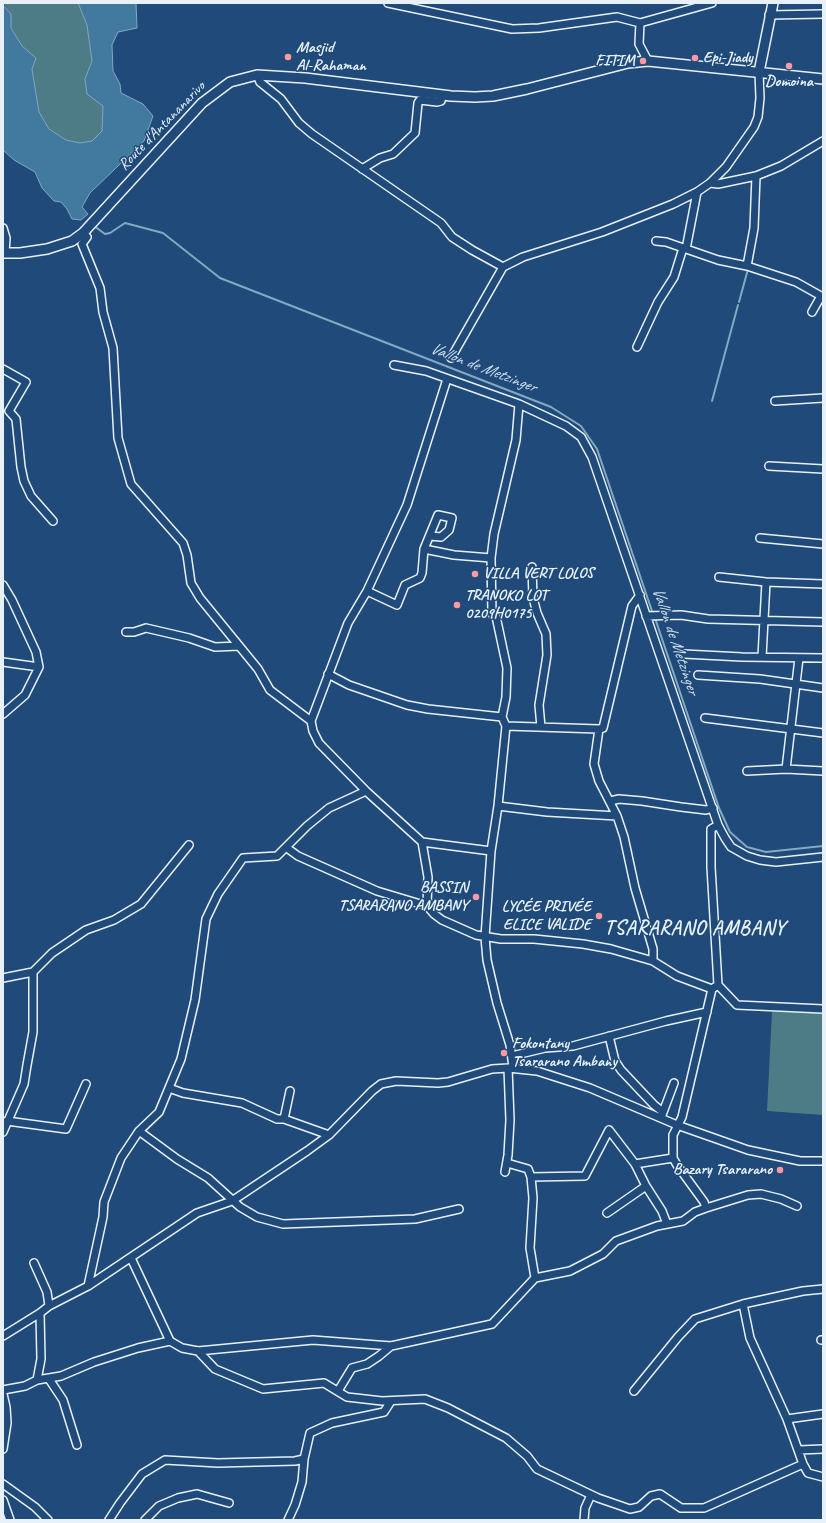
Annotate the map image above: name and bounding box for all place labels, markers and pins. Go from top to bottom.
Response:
place label: Masjid Al-Rahaman [296,38,366,76]
place label: Epi-Jiady [703,48,753,68]
place label: FITIM [595,51,635,71]
marker: Masjid Al-Rahaman [283,52,293,62]
marker: Epi-Jiady [690,53,700,63]
marker: FITIM [638,56,648,66]
marker: Domoina [784,61,794,71]
place label: Domoina [765,72,813,92]
place label: VILLA VERT LOLOS [483,564,594,584]
marker: VILLA VERT LOLOS [470,569,480,579]
place label: TRANOKO LOT 0209H0175 [465,586,547,624]
marker: TRANOKO LOT 0209H0175 [452,600,462,610]
place label: BASSIN TSARARANO AMBANY [339,878,468,916]
marker: BASSIN TSARARANO AMBANY [471,892,481,902]
place label: LYCÉE PRIVÉE ELICE VALIDE [502,897,591,935]
marker: LYCÉE PRIVÉE ELICE VALIDE [594,911,604,921]
place label: Fokontany Tsararano Ambany [512,1034,617,1072]
marker: Fokontany Tsararano Ambany [499,1048,509,1058]
place label: Bazary Tsararano [673,1160,772,1180]
marker: Bazary Tsararano [775,1165,785,1175]

